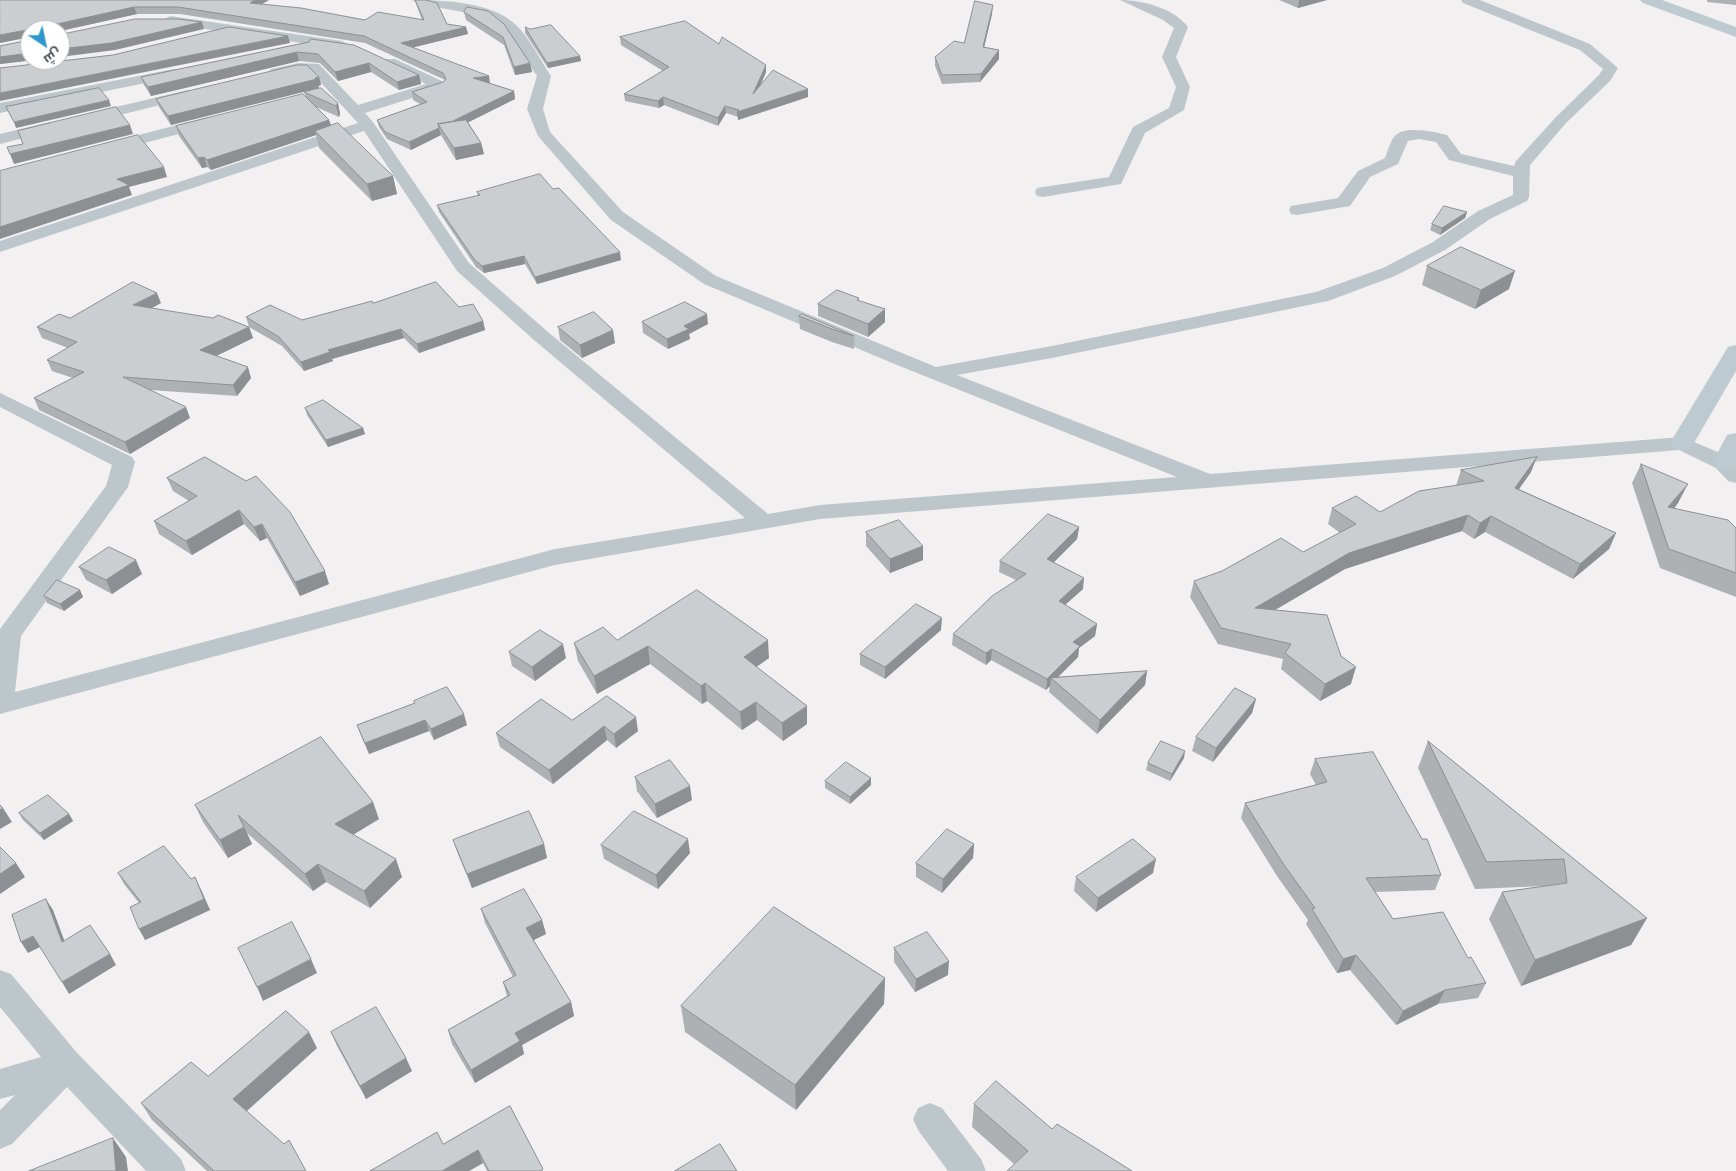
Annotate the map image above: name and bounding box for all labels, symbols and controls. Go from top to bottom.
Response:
north arrow [20,20,70,70]
text: ش [40,44,65,69]

